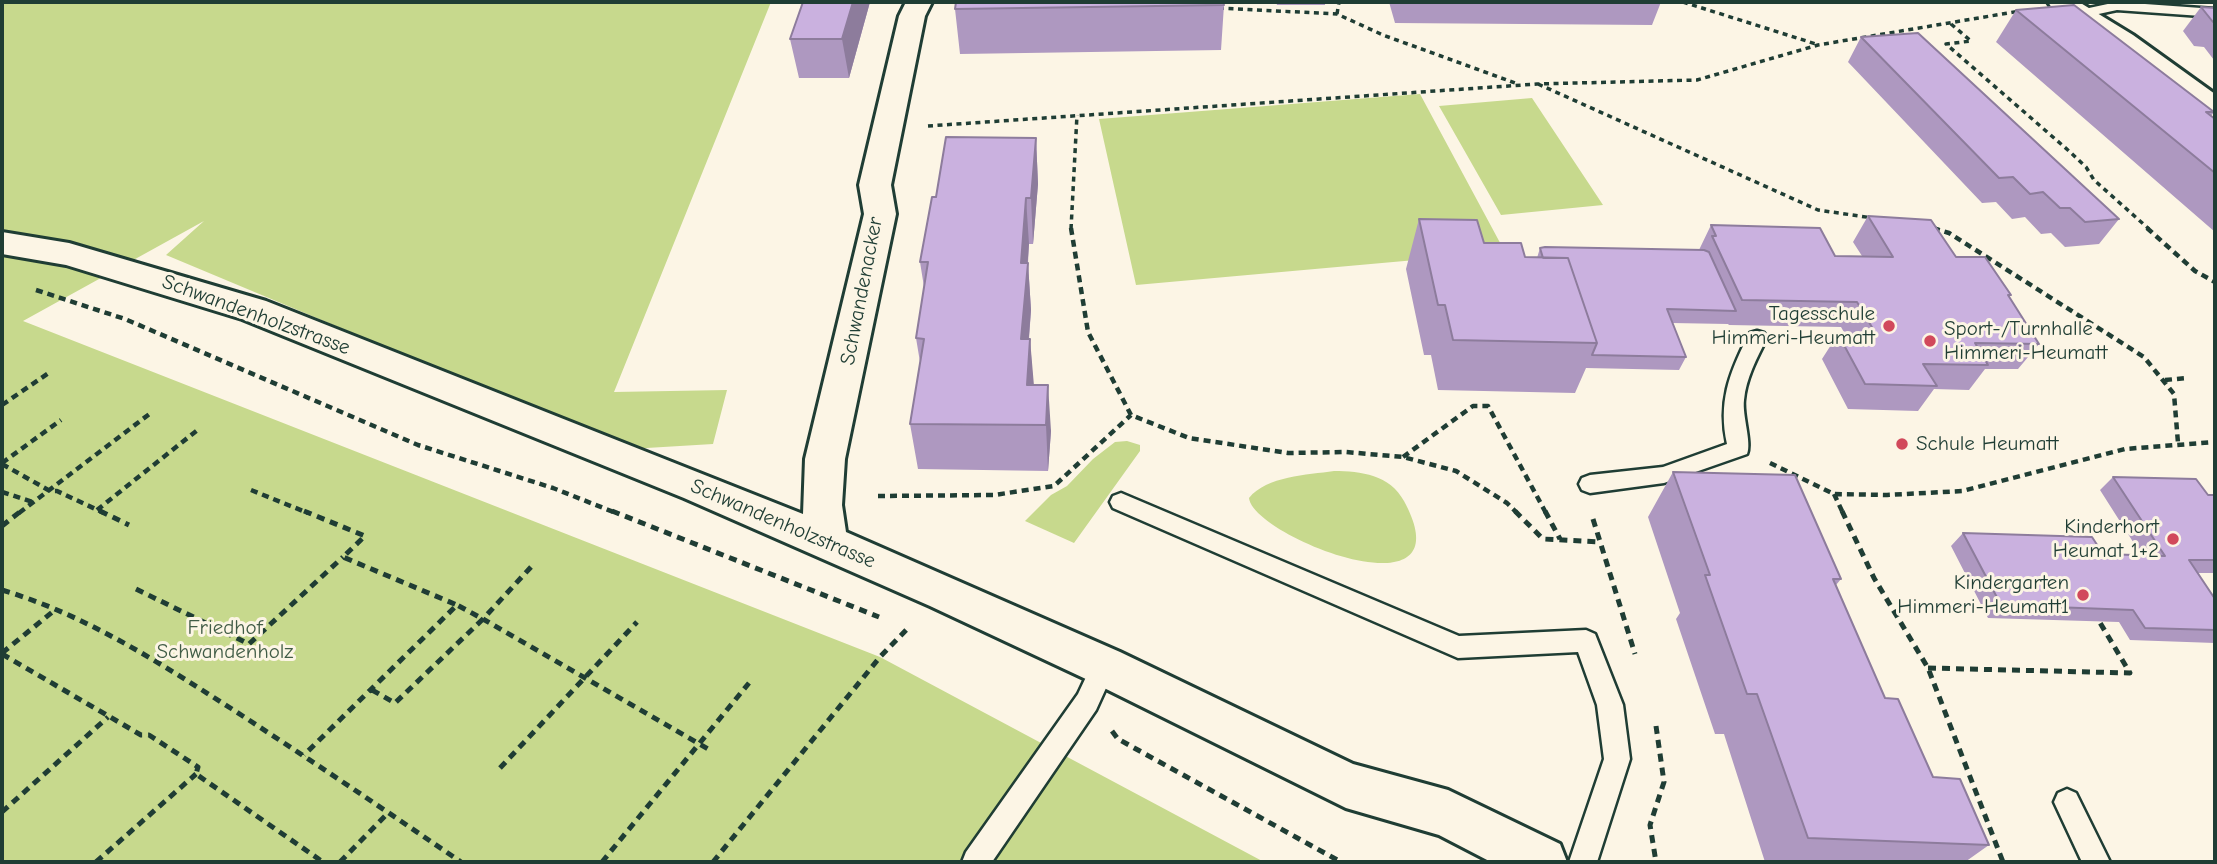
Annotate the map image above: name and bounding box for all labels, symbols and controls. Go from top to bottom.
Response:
street label: Schwandenacker [835,215,889,367]
street label: Schwandenholzstrasse [158,269,354,361]
place label: Tagesschule Himmeri-Heumatt [1712,301,1875,351]
place label: Sport-/Turnhalle Himmeri-Heumatt [1944,316,2107,366]
marker: Tagesschule Himmeri-Heumatt [1881,318,1897,334]
marker: Sport-/Turnhalle Himmeri-Heumatt [1922,333,1938,349]
place label: Schule Heumatt [1916,431,2058,457]
marker: Schule Heumatt [1894,436,1910,452]
street label: Schwandenholzstrasse [687,474,879,574]
place label: Kinderhort Heumat 1+2 [2053,514,2159,564]
marker: Kinderhort Heumat 1+2 [2165,531,2181,547]
place label: Kindergarten Himmeri-Heumatt1 [1897,570,2069,620]
marker: Kindergarten Himmeri-Heumatt1 [2075,587,2091,603]
park label: Friedhof Schwandenholz [157,615,293,665]

